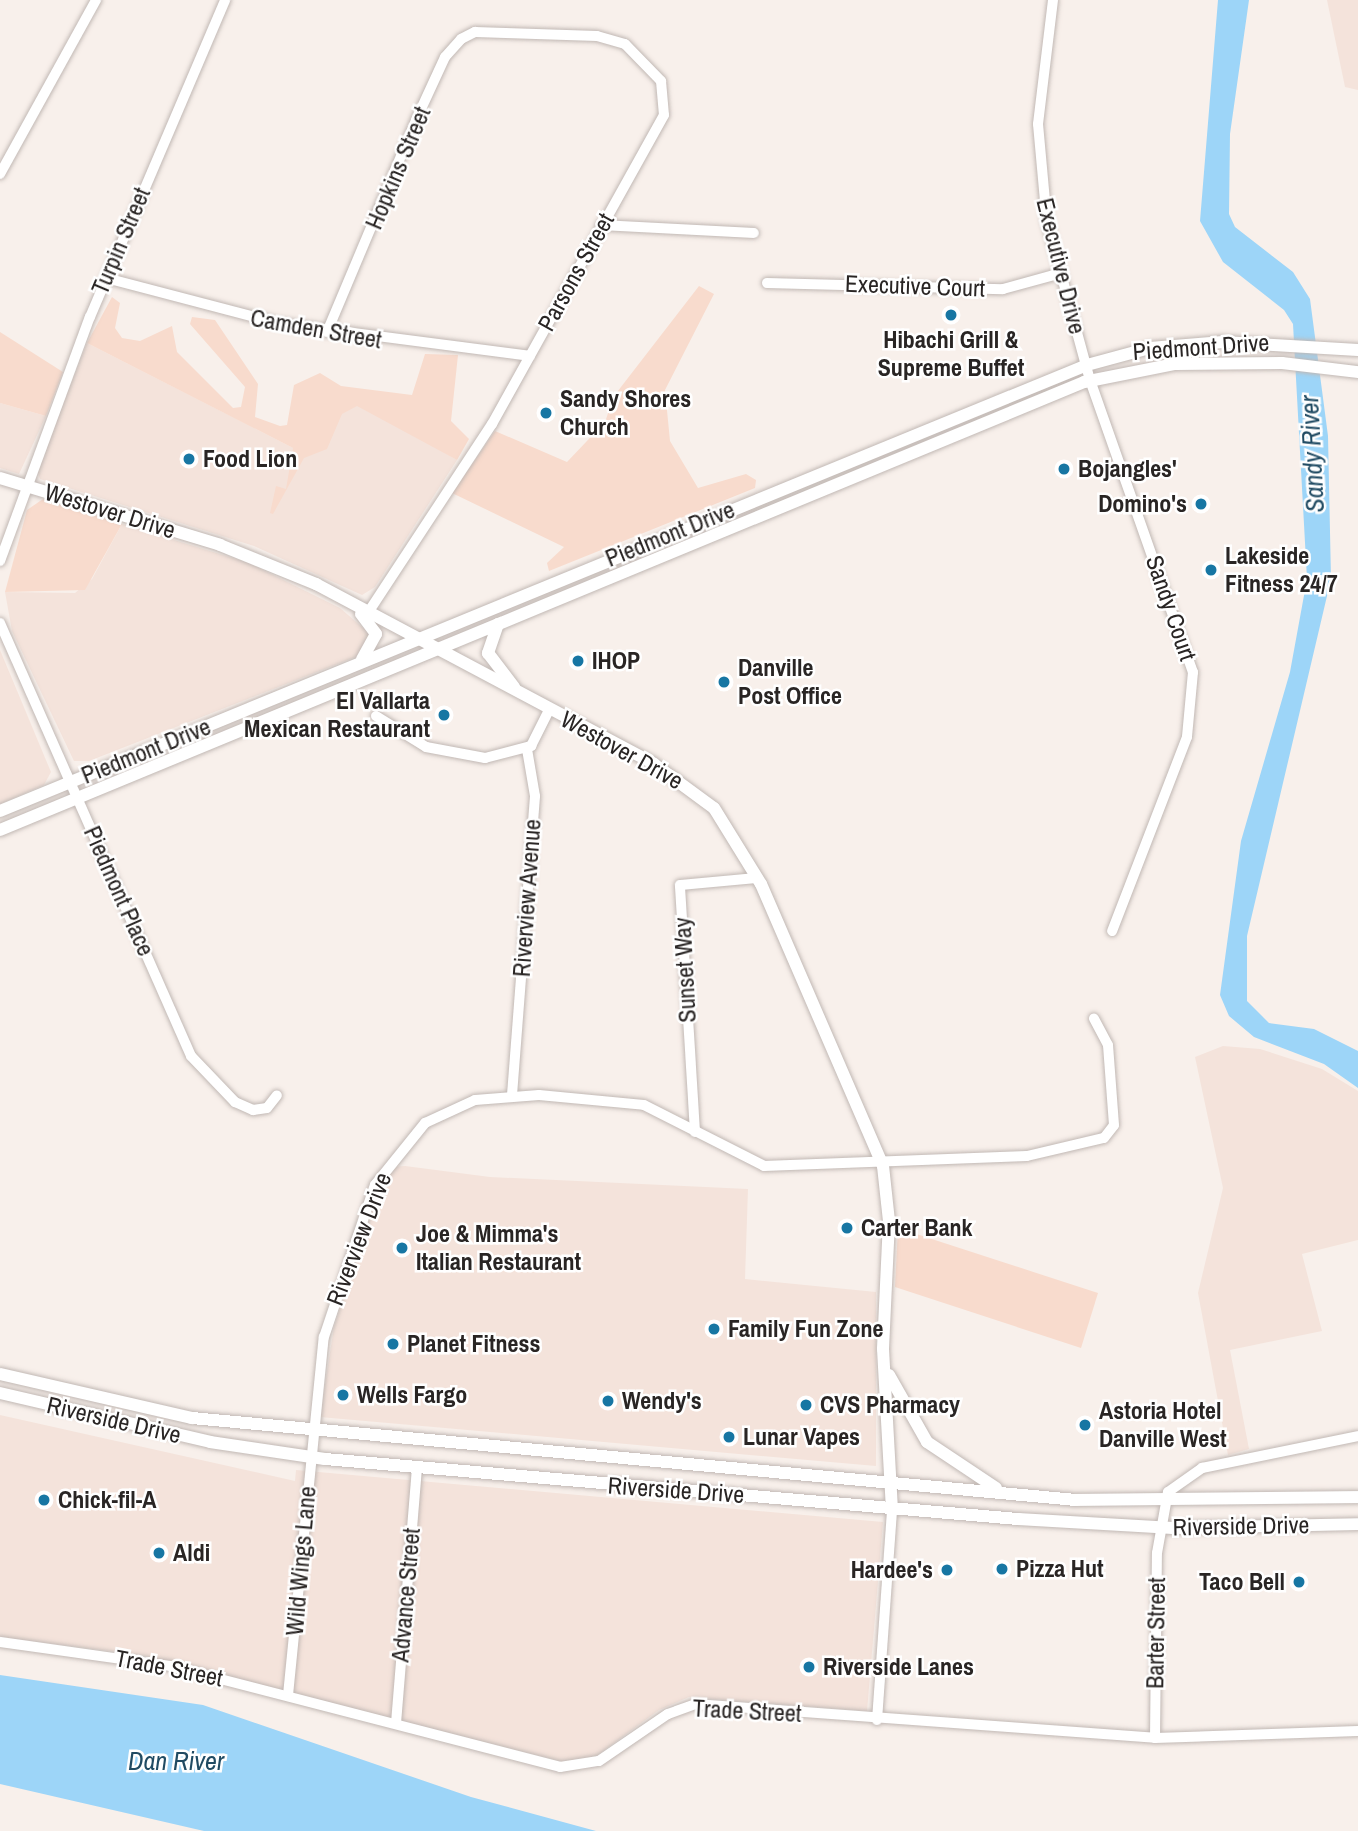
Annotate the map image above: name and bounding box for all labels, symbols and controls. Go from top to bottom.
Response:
street label: Hopkins Street [359,102,437,234]
street label: Turpin Street [86,183,156,299]
street label: Executive Drive [1030,195,1092,337]
street label: Parsons Street [532,208,620,336]
street label: Executive Court [845,269,985,303]
street label: Camden Street [248,303,384,355]
marker: Hibachi Grill & Supreme Buffet [943,307,959,323]
place label: Hibachi Grill & Supreme Buffet [878,326,1024,382]
street label: Piedmont Drive [1132,328,1270,366]
place label: Sandy Shores Church [560,385,691,441]
water label: Sandy River [1293,395,1331,513]
marker: Sandy Shores Church [538,405,554,421]
place label: Food Lion [203,445,297,473]
marker: Food Lion [181,451,197,467]
place label: Bojangles' [1078,455,1177,483]
marker: Bojangles' [1056,461,1072,477]
street label: Westover Drive [41,477,179,545]
place label: Domino's [1098,490,1187,518]
street label: Piedmont Drive [601,495,739,573]
marker: Domino's [1193,496,1209,512]
place label: Lakeside Fitness 24/7 [1225,542,1338,598]
street label: Sandy Court [1140,552,1202,664]
marker: Lakeside Fitness 24/7 [1203,562,1219,578]
place label: IHOP [592,647,640,675]
marker: IHOP [570,653,586,669]
place label: Danville Post Office [738,654,842,710]
marker: Danville Post Office [716,674,732,690]
place label: El Vallarta Mexican Restaurant [244,687,430,743]
street label: Westover Drive [556,705,688,795]
marker: El Vallarta Mexican Restaurant [436,707,452,723]
street label: Piedmont Drive [77,712,215,790]
street label: Riverview Avenue [507,818,547,978]
street label: Piedmont Place [78,822,160,960]
street label: Sunset Way [668,917,702,1023]
street label: Riverview Drive [320,1169,398,1309]
place label: Carter Bank [861,1214,973,1242]
place label: Joe & Mimma's Italian Restaurant [416,1220,581,1276]
marker: Carter Bank [839,1220,855,1236]
marker: Joe & Mimma's Italian Restaurant [394,1240,410,1256]
place label: Family Fun Zone [728,1315,883,1343]
marker: Family Fun Zone [706,1321,722,1337]
place label: Planet Fitness [407,1330,540,1358]
marker: Planet Fitness [385,1336,401,1352]
place label: Wells Fargo [357,1381,467,1409]
marker: Wells Fargo [335,1387,351,1403]
place label: Wendy's [622,1387,702,1415]
street label: Riverside Drive [44,1391,184,1449]
place label: CVS Pharmacy [820,1391,960,1419]
marker: Wendy's [600,1393,616,1409]
marker: CVS Pharmacy [798,1397,814,1413]
place label: Astoria Hotel Danville West [1099,1397,1227,1453]
marker: Astoria Hotel Danville West [1077,1417,1093,1433]
place label: Lunar Vapes [743,1423,860,1451]
marker: Lunar Vapes [721,1429,737,1445]
street label: Riverside Drive [607,1471,745,1509]
street label: Wild Wings Lane [280,1485,322,1637]
place label: Chick-fil-A [58,1486,156,1514]
marker: Chick-fil-A [36,1492,52,1508]
street label: Riverside Drive [1172,1510,1310,1542]
street label: Advance Street [386,1527,426,1663]
place label: Aldi [173,1539,210,1567]
marker: Aldi [151,1545,167,1561]
place label: Pizza Hut [1016,1555,1103,1583]
place label: Hardee's [851,1556,933,1584]
marker: Pizza Hut [994,1561,1010,1577]
marker: Hardee's [939,1562,955,1578]
place label: Taco Bell [1199,1568,1285,1596]
marker: Taco Bell [1291,1574,1307,1590]
street label: Barter Street [1141,1577,1171,1689]
street label: Trade Street [113,1643,225,1693]
place label: Riverside Lanes [823,1653,974,1681]
marker: Riverside Lanes [801,1659,817,1675]
street label: Trade Street [692,1694,802,1728]
water label: Dan River [128,1745,224,1777]

